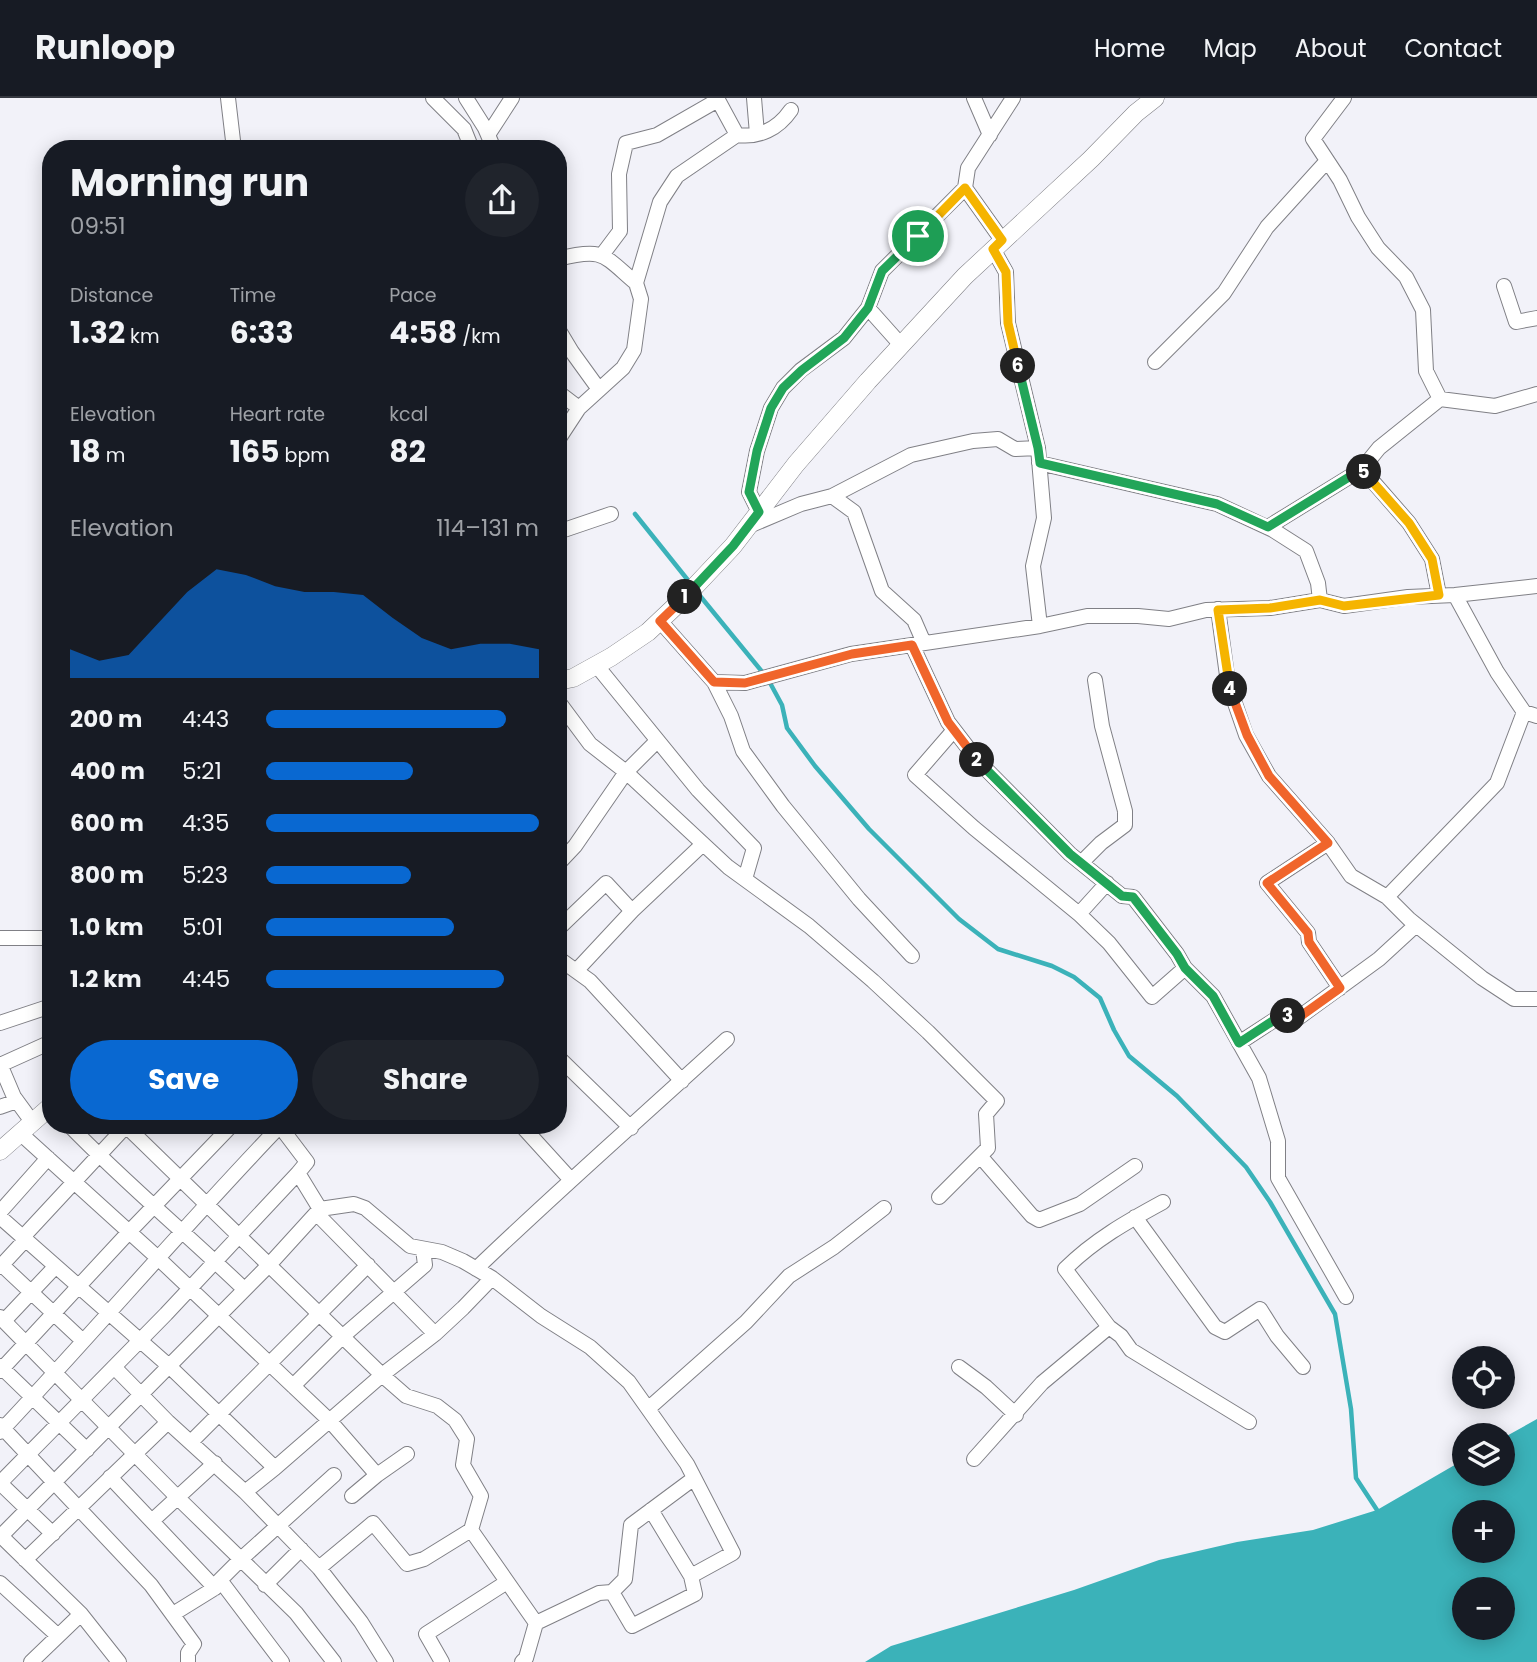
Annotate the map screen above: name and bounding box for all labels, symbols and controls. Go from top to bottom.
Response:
text: Runloop [35,24,175,71]
text: Home [1094,32,1166,65]
text: Map [1204,32,1257,65]
text: About [1295,32,1366,65]
text: Contact [1404,32,1502,65]
text: Morning run [70,156,309,209]
button: share [465,163,539,237]
pin [888,206,948,266]
text: 09:51 [70,210,126,242]
icon: arrive [899,217,937,255]
text: Distance [70,282,153,309]
text: Time [230,282,276,309]
text: Pace [389,282,437,309]
text: 1.32 [70,311,125,354]
text: 6:33 [230,311,294,354]
text: 4:58 [389,311,457,354]
text: km [125,323,159,350]
text: /km [457,323,501,350]
pin: 6 [1000,348,1036,384]
text: 6 [1011,352,1024,379]
text: Elevation [70,401,156,428]
text: Heart rate [230,401,325,428]
text: kcal [389,401,428,428]
text: 18 [70,430,101,473]
text: 165 [230,430,280,473]
text: 82 [389,430,426,473]
text: m [101,442,125,469]
text: bpm [280,442,330,469]
pin: 5 [1346,454,1382,490]
text: 5 [1357,458,1370,485]
text: Elevation [70,512,174,544]
text: 114–131 m [436,512,539,544]
pin: 1 [668,580,702,614]
text: 1 [681,583,688,610]
pin: 4 [1212,672,1248,706]
text: 4 [1223,675,1236,702]
text: 200 m [70,703,142,735]
text: 4:43 [182,703,229,735]
pin: 2 [960,742,995,778]
text: 2 [971,746,982,773]
text: 400 m [70,755,145,787]
text: 5:21 [182,755,222,787]
text: 600 m [70,807,144,839]
text: 4:35 [182,807,229,839]
text: 800 m [70,859,144,891]
text: 5:23 [182,859,228,891]
text: 1.0 km [70,911,144,943]
text: 5:01 [182,911,223,943]
text: 1.2 km [70,963,142,995]
text: 4:45 [182,963,230,995]
pin: 3 [1270,998,1306,1034]
text: 3 [1282,1002,1293,1029]
button: Save [70,1040,298,1120]
button: Share [312,1040,539,1120]
map controls [1452,1346,1515,1640]
button: locate [1452,1346,1515,1409]
button: layers [1452,1423,1515,1486]
button: + [1452,1500,1515,1563]
button: − [1452,1577,1515,1640]

